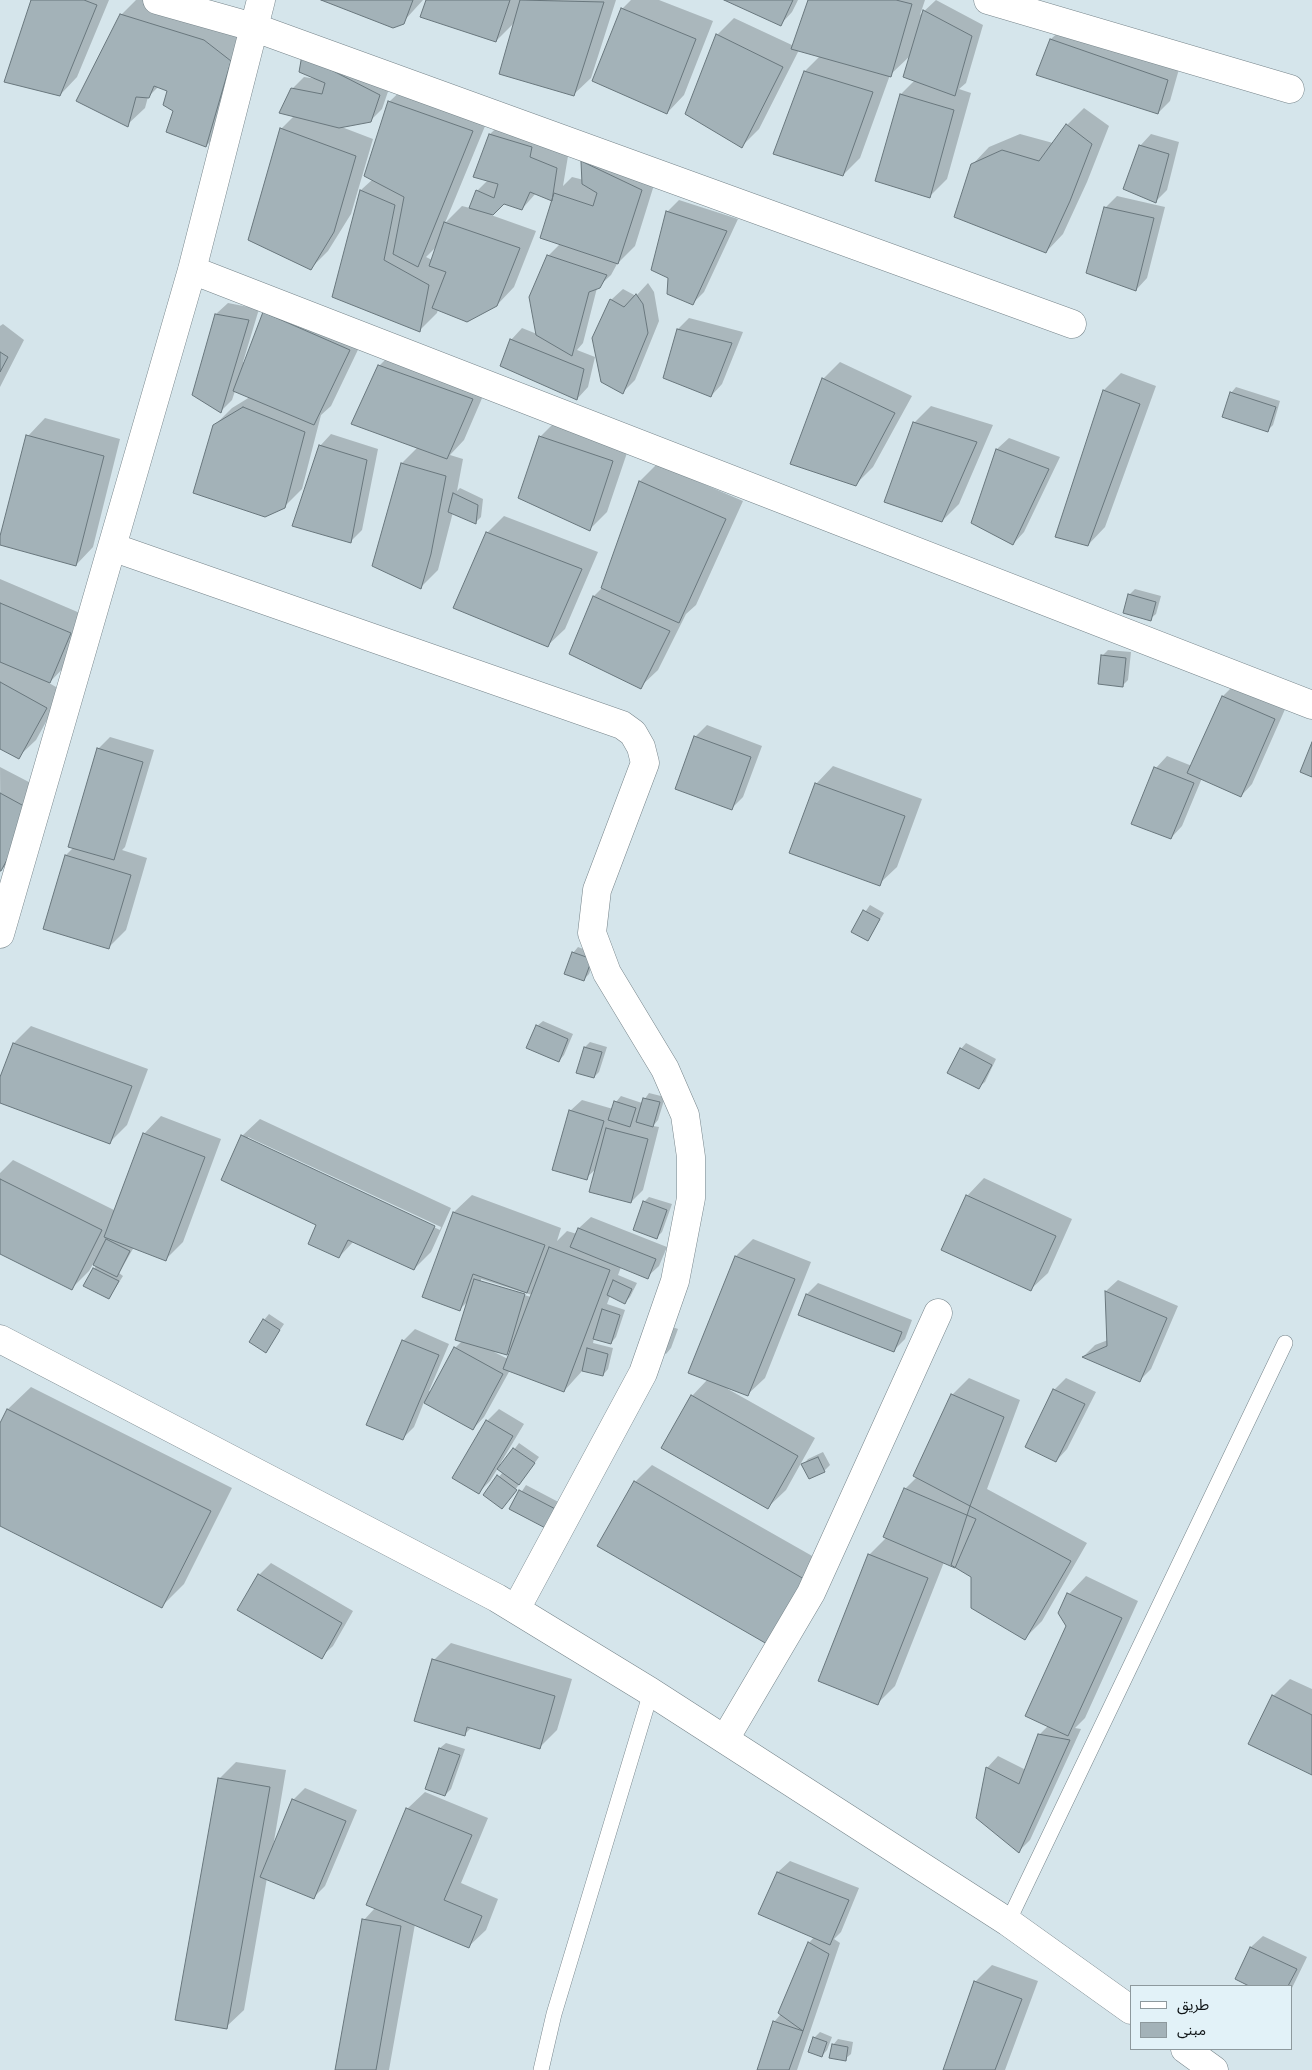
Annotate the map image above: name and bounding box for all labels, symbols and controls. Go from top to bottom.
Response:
legend [1130,1985,1292,2050]
text: طريق [1177,1995,1209,2013]
text: مبنى [1177,2020,1206,2038]

